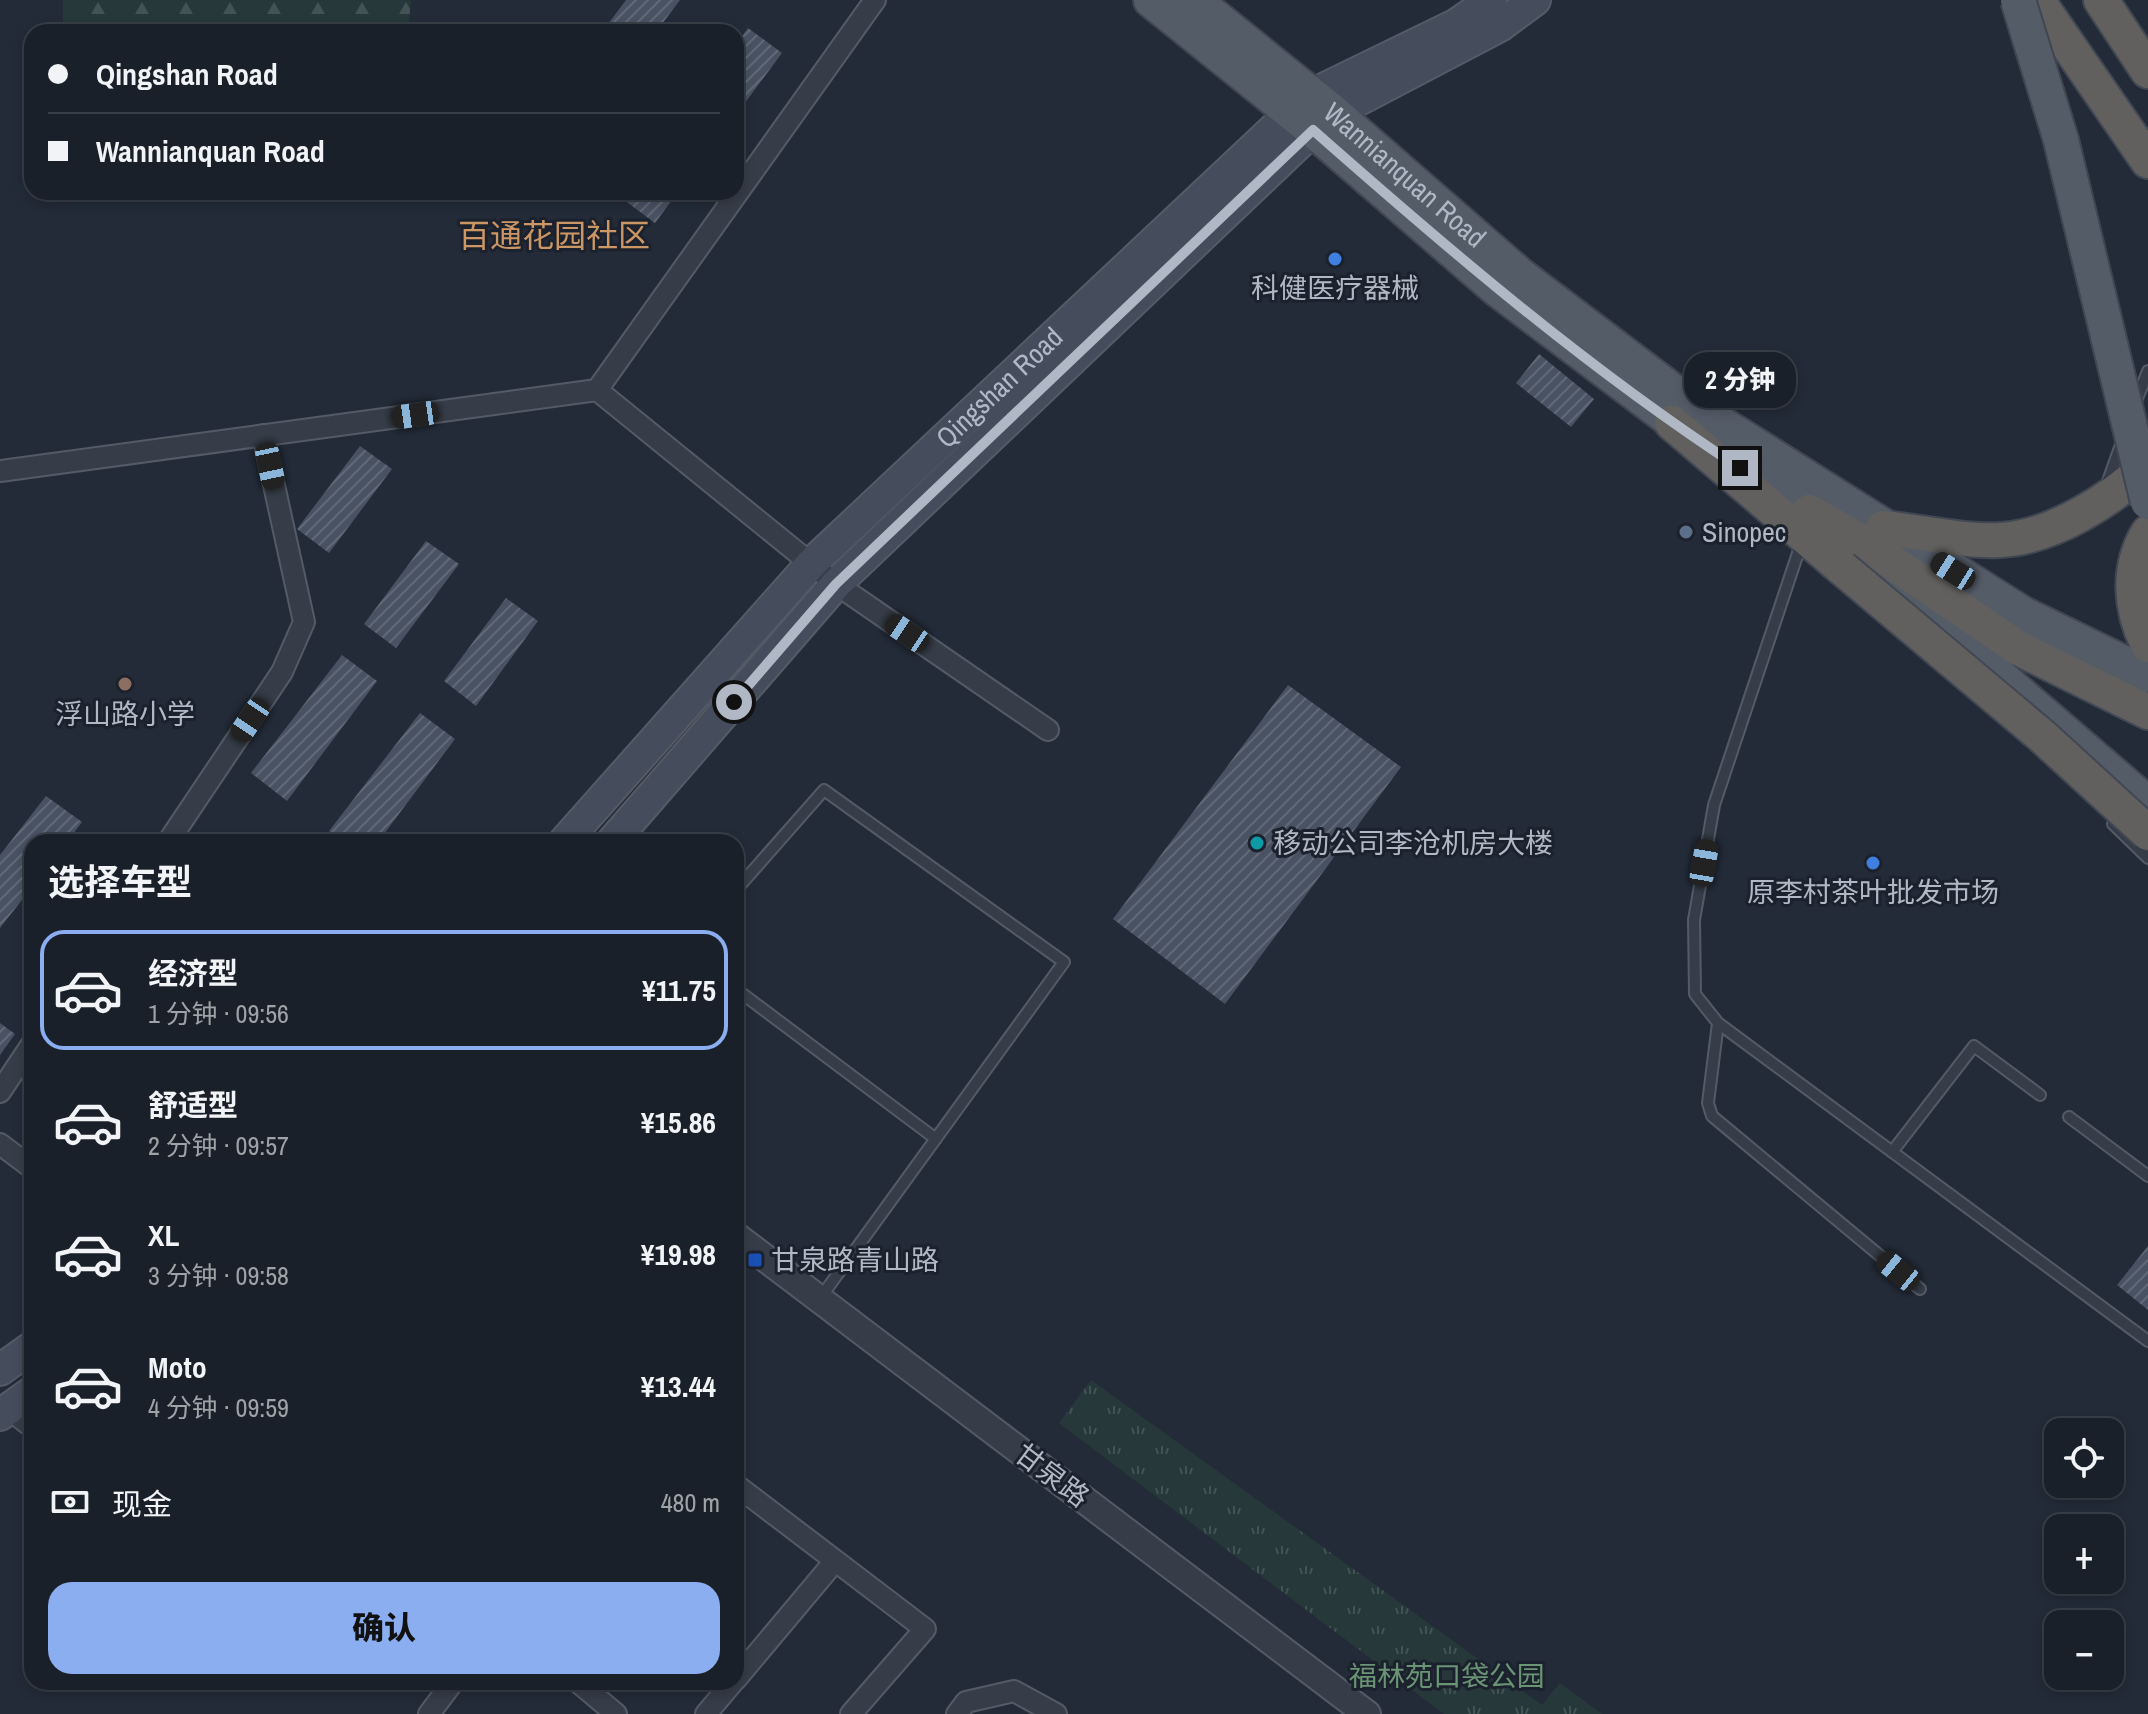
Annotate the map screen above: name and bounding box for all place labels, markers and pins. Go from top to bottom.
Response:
marker: 科健医疗器械 [1326,250,1344,268]
place label: 科健医疗器械 [1251,269,1419,307]
place label: Sinopec [1702,513,1786,551]
marker: Sinopec [1677,523,1695,541]
marker: 浮山路小学 [116,675,134,693]
place label: 浮山路小学 [55,695,195,733]
place label: 移动公司李沧机房大楼 [1273,824,1553,862]
marker: 移动公司李沧机房大楼 [1248,834,1266,852]
marker: 原李村茶叶批发市场 [1864,854,1882,872]
place label: 原李村茶叶批发市场 [1747,873,1999,911]
place label: 甘泉路青山路 [771,1241,939,1279]
marker: 甘泉路青山路 [746,1251,764,1269]

